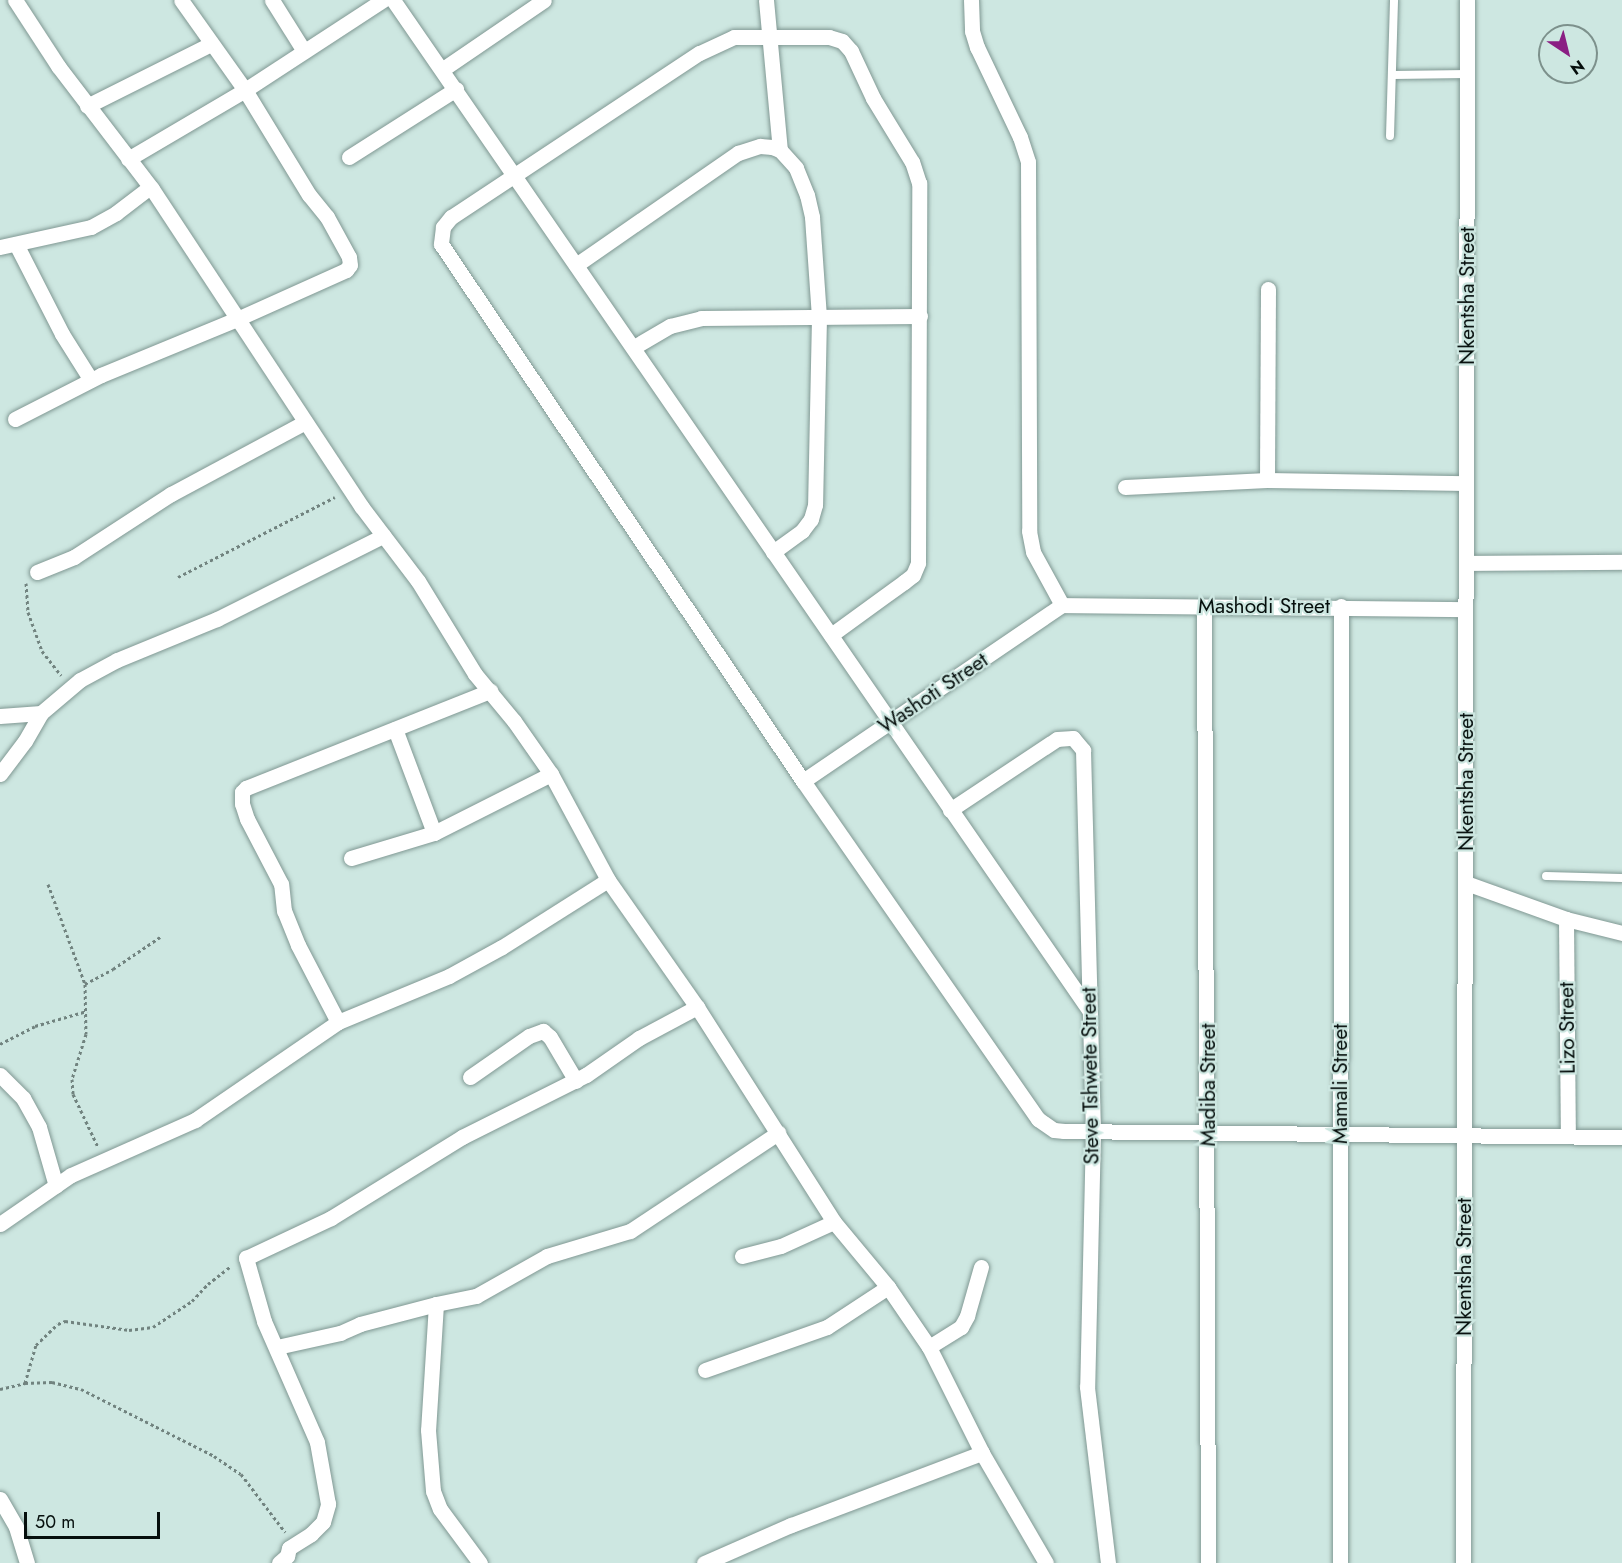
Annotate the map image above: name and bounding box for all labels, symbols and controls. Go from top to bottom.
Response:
north arrow [1538,24,1598,84]
text: N [1566,54,1589,81]
street label: Nkentsha Street [1454,227,1480,365]
street label: Mashodi Street [1198,593,1330,619]
street label: Washoti Street [873,647,993,739]
street label: Nkentsha Street [1453,713,1479,851]
street label: Lizo Street [1554,982,1580,1074]
street label: Steve Tshwete Street [1076,987,1104,1165]
street label: Madiba Street [1195,1023,1221,1147]
street label: Mamali Street [1327,1024,1353,1144]
street label: Nkentsha Street [1451,1198,1477,1336]
scale bar [27,1500,164,1538]
text: 50 m [35,1509,75,1535]

